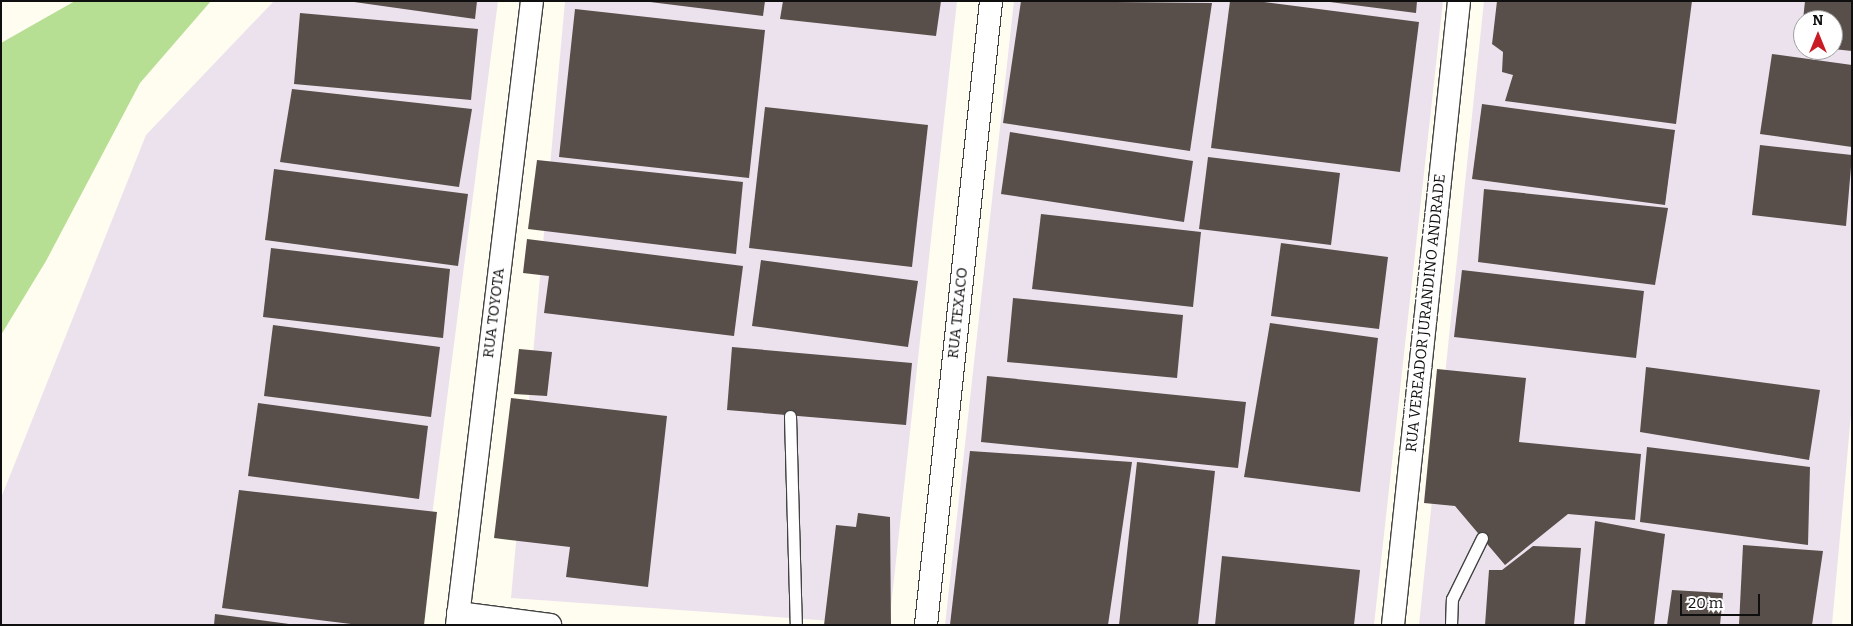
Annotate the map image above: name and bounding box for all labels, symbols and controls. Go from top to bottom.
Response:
north arrow [1793,10,1843,60]
text: N [1813,12,1823,29]
street label: RUA VEREADOR JURANDINO ANDRADE [1402,173,1450,453]
street label: RUA TEXACO [944,266,972,360]
street label: RUA TOYOTA [480,267,508,359]
scale bar [1683,584,1763,616]
text: 20 m [1688,594,1723,612]

